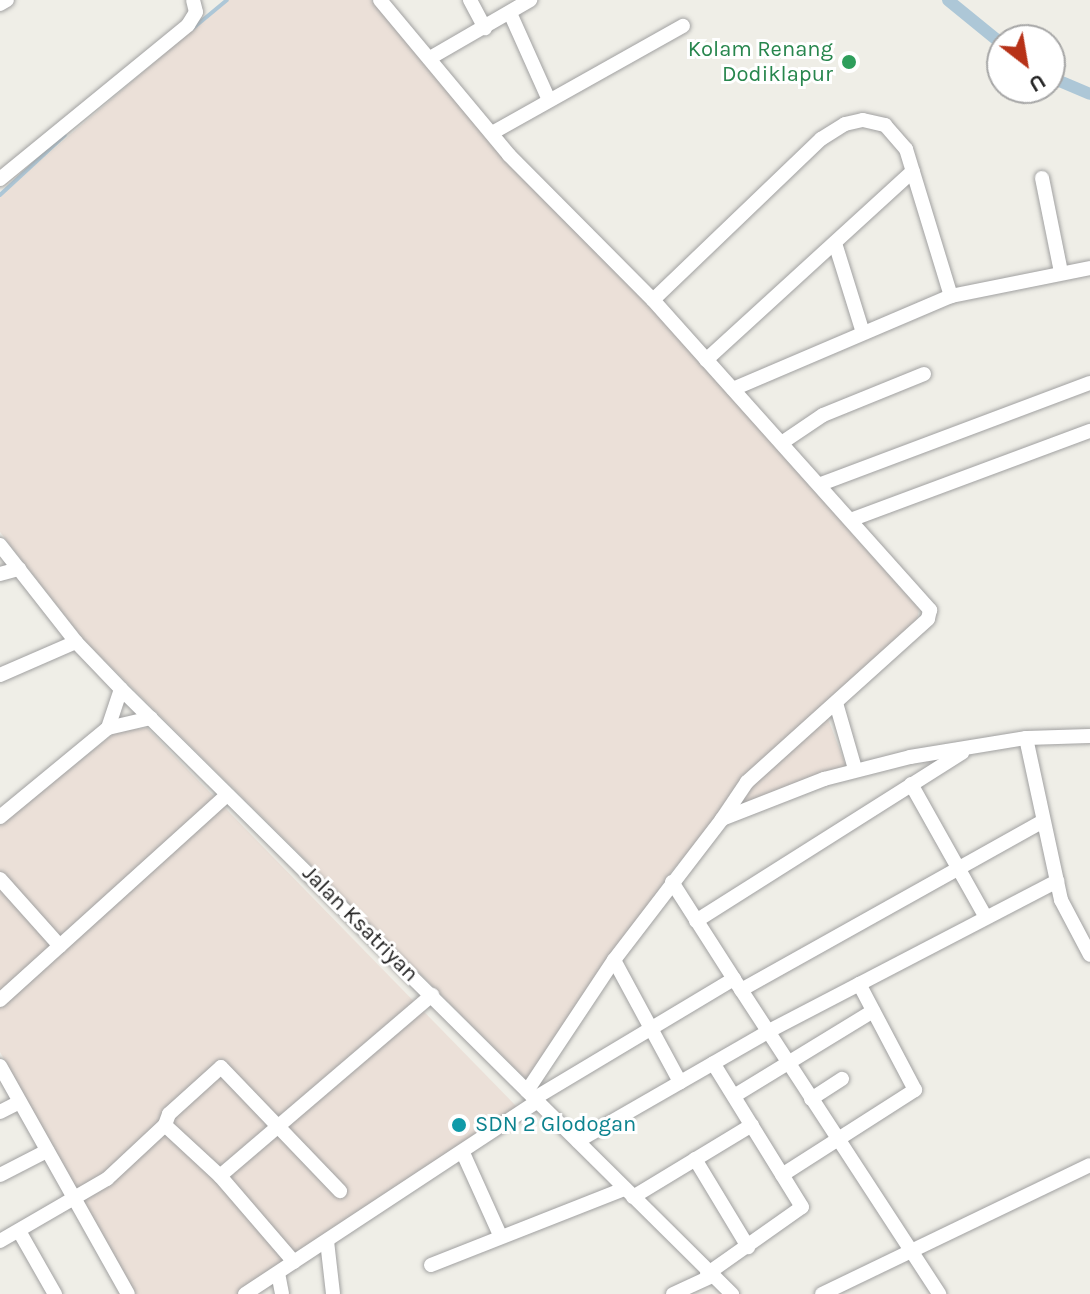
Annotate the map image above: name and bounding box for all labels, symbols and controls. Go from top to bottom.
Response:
north arrow [986,24,1066,104]
place label: Kolam Renang Dodiklapur [688,36,833,88]
marker: Kolam Renang Dodiklapur [840,53,858,71]
text: U [1024,68,1051,98]
street label: Jalan Ksatriyan [296,860,424,988]
place label: SDN 2 Glodogan [475,1112,636,1138]
marker: SDN 2 Glodogan [450,1116,468,1134]

